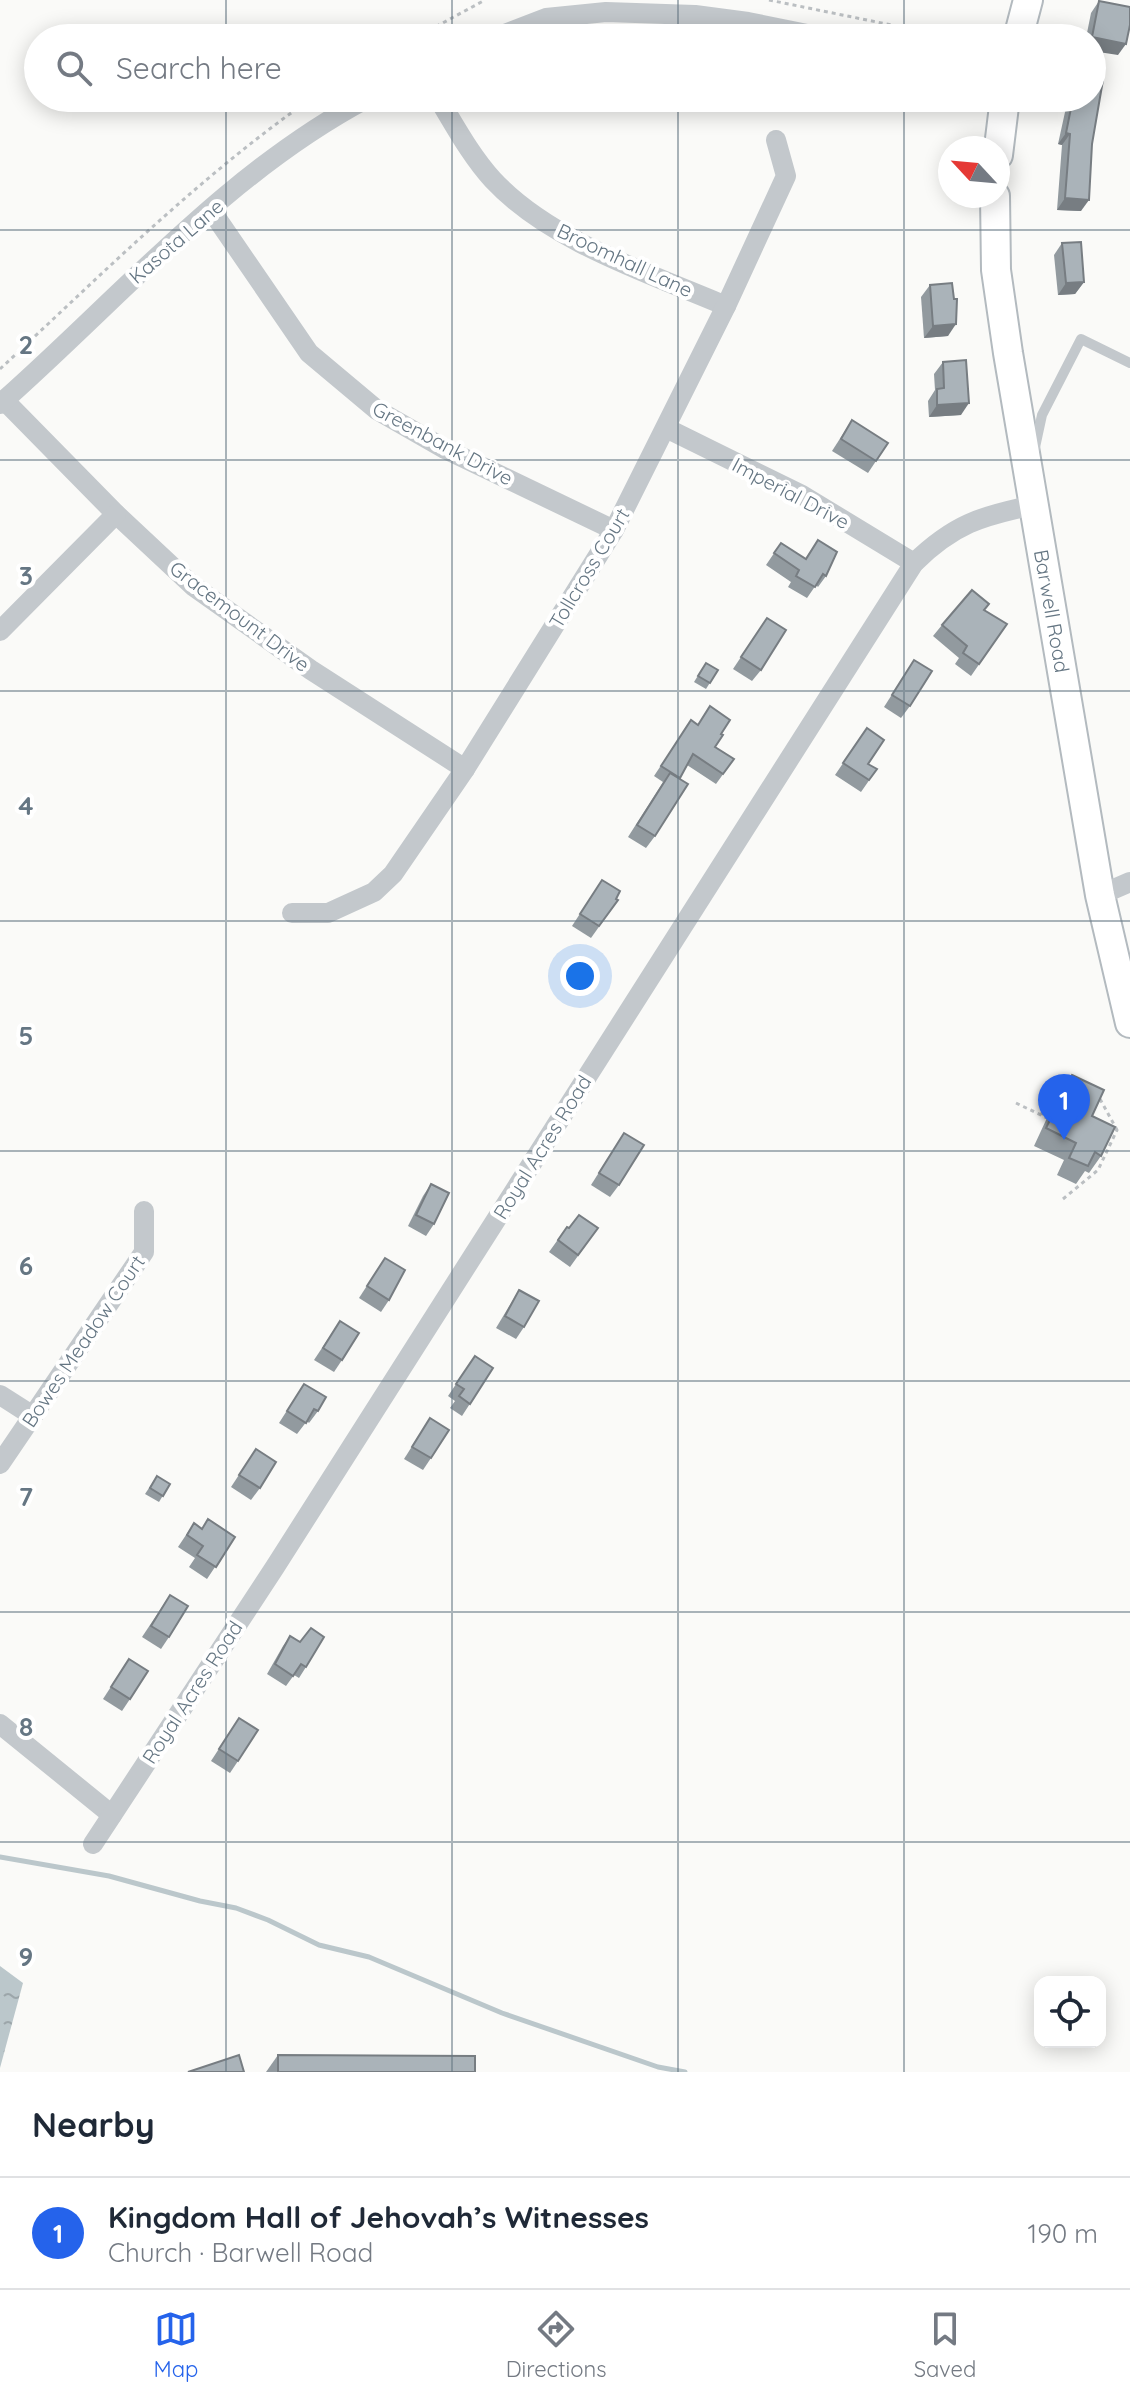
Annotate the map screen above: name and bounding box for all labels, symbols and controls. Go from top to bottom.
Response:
search box [24,24,1106,112]
icon: search [52,46,96,90]
text: Search here [116,49,282,87]
north arrow [938,136,1010,208]
street label: Kasota Lane [124,193,228,289]
street label: Broomhall Lane [553,218,697,302]
text: 2 [19,328,33,361]
street label: Greenbank Drive [369,395,517,491]
street label: Imperial Drive [728,452,854,534]
street label: Tollcross Court [543,503,635,633]
street label: Barwell Road [1029,548,1075,674]
street label: Gracemount Drive [165,555,315,677]
text: 3 [19,559,33,592]
text: 4 [18,789,34,822]
your location [560,956,600,996]
text: 5 [19,1019,33,1052]
street label: Royal Acres Road [488,1070,596,1224]
pin: 1 [1038,1074,1090,1140]
text: 6 [19,1249,33,1282]
street label: Bowes Meadow Court [16,1250,150,1432]
text: 7 [19,1480,33,1513]
street label: Royal Acres Road [137,1616,247,1768]
text: 8 [19,1710,33,1743]
text: 9 [19,1940,33,1973]
map controls [1034,1976,1106,2048]
button: locate [1034,1976,1106,2048]
text: Nearby [32,2103,155,2146]
text: Kingdom Hall of Jehovah’s Witnesses [108,2198,649,2236]
text: 1 [53,2217,63,2250]
text: 190 m [1028,2217,1098,2250]
text: Church · Barwell Road [108,2236,373,2269]
tab: Map [154,2307,198,2383]
tab: Directions [506,2307,606,2383]
tab: Saved [914,2307,976,2383]

